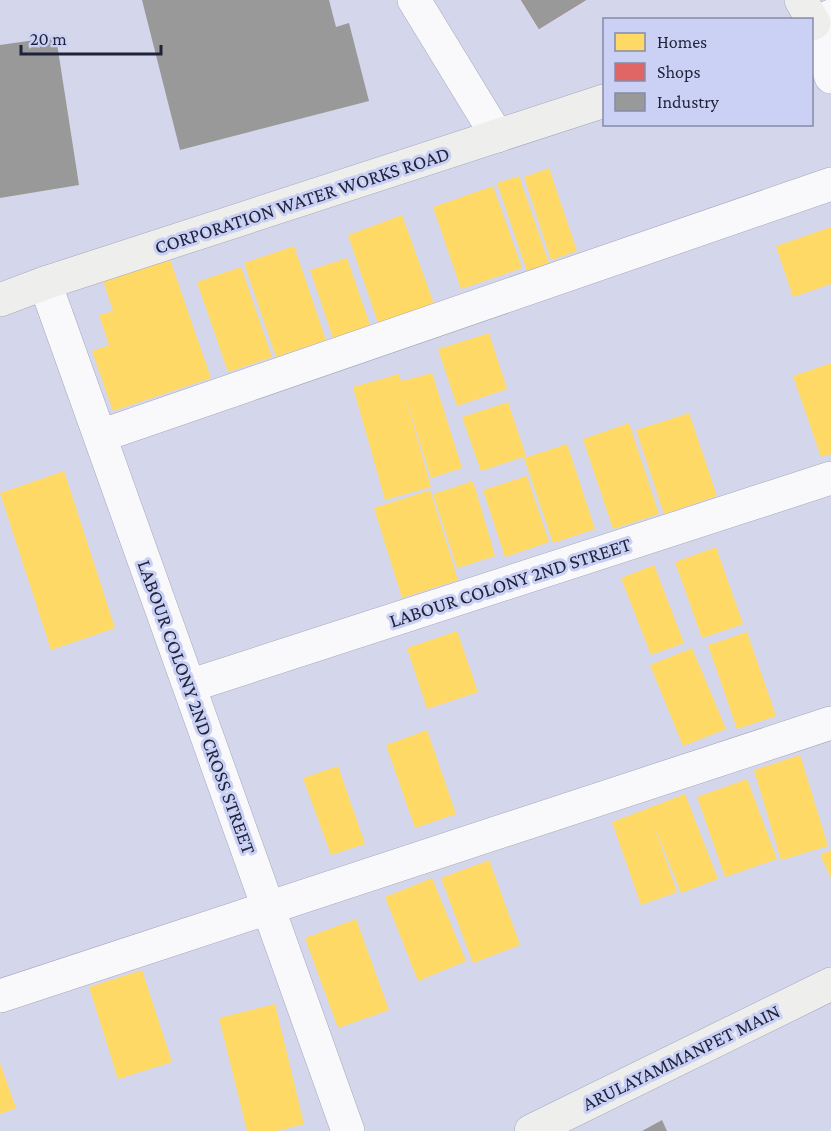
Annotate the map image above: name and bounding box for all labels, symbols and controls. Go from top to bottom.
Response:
scale bar [21,18,160,56]
legend [603,18,813,126]
text: 20 m [30,29,67,49]
text: Homes [657,32,707,52]
text: Shops [657,62,701,82]
text: Industry [657,92,720,112]
street label: CORPORATION WATER WORKS ROAD [152,142,452,258]
street label: LABOUR COLONY 2ND STREET [386,532,634,632]
street label: LABOUR COLONY 2ND CROSS STREET [133,557,261,857]
street label: ARULAYAMMANPET MAIN [579,1000,783,1114]

